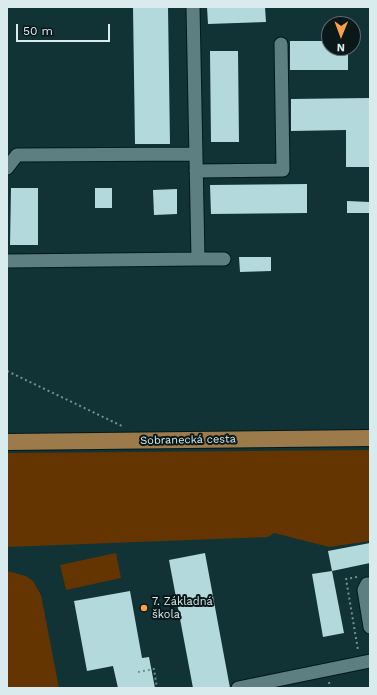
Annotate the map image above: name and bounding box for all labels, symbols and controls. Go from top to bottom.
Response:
scale bar [18,16,112,42]
north arrow [321,16,361,56]
text: 50 m [23,24,53,38]
text: N [337,41,345,54]
street label: Sobranecká cesta [140,433,236,447]
place label: 7. Základná škola [152,595,213,621]
marker: 7. Základná škola [139,603,149,613]

